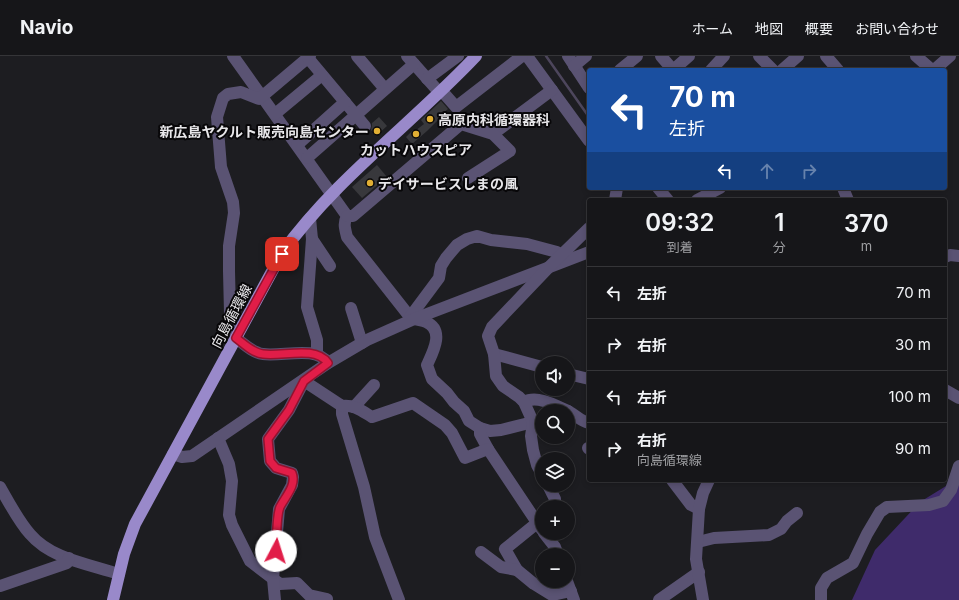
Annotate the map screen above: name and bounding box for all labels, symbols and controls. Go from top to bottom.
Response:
text: Navio [20,16,73,39]
text: ホーム [691,20,733,37]
text: 地図 [755,20,783,37]
text: 概要 [805,20,833,37]
text: お問い合わせ [855,20,939,37]
text: 70 m [669,80,736,114]
icon: left [603,84,655,136]
place label: 高原内科循環器科 [438,111,550,128]
marker: 高原内科循環器科 [425,114,435,124]
text: 左折 [669,118,705,139]
place label: 新広島ヤクルト販売向島センター [159,123,369,140]
marker: 新広島ヤクルト販売向島センター [372,126,382,136]
marker: カットハウスピア [411,129,421,139]
place label: カットハウスピア [360,141,472,158]
icon: left [714,160,736,182]
icon: ahead [756,160,778,182]
icon: right [798,160,820,182]
place label: デイサービスしまの風 [378,175,518,192]
marker: デイサービスしまの風 [365,178,375,188]
text: 09:32 [645,208,714,237]
text: 1 [774,208,784,237]
text: 370 [844,209,889,238]
pin [265,237,299,271]
text: m [861,238,872,254]
text: 到着 [667,239,693,255]
text: 分 [773,239,786,255]
icon: arrive [271,243,293,265]
street label: 向島循環線 [207,281,255,351]
icon: left [603,282,625,304]
text: 70 m [896,283,931,302]
text: 左折 [637,284,667,303]
icon: right [603,334,625,356]
text: 30 m [895,335,931,354]
text: 右折 [637,336,667,355]
map controls [535,356,575,588]
button: sound [535,356,575,396]
icon: left [603,386,625,408]
text: 100 m [889,387,931,406]
text: 左折 [637,388,667,407]
button: search [535,404,575,444]
text: 右折 [637,431,667,450]
icon: right [603,438,625,460]
text: 90 m [895,439,931,458]
button: layers [535,452,575,492]
text: 向島循環線 [637,452,702,468]
button: + [535,500,575,540]
position arrow [255,530,297,572]
button: − [535,548,575,588]

